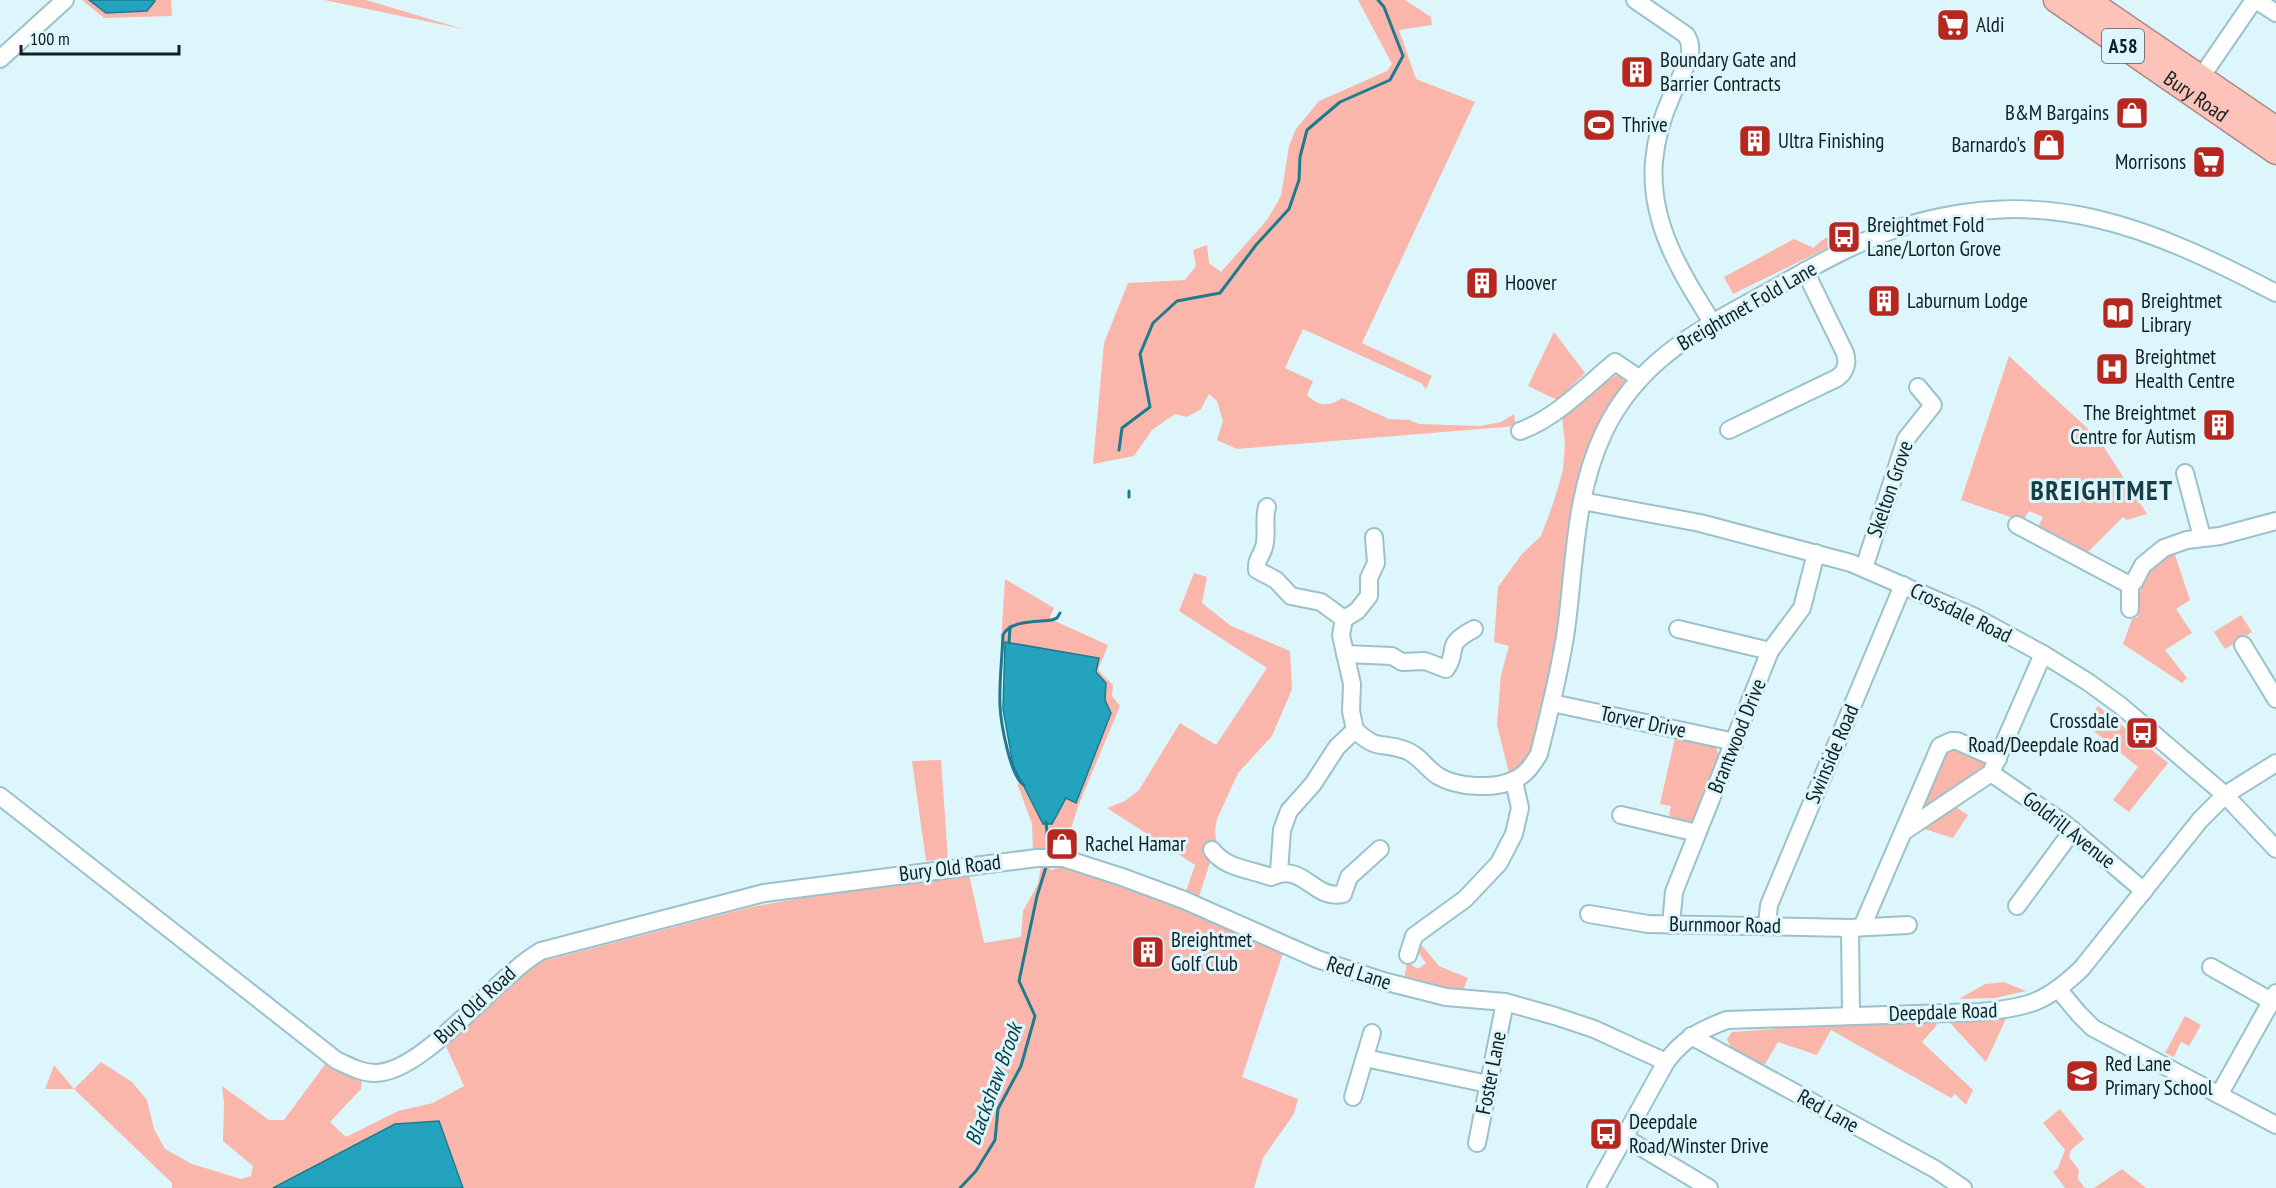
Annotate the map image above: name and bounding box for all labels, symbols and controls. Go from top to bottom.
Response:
supermarket icon: Aldi [1935,7,1971,43]
place label: Aldi [1976,11,2004,38]
scale bar [21,18,178,56]
text: 100 m [30,27,70,50]
road number: A58 [2102,29,2144,63]
place label: Boundary Gate and Barrier Contracts [1660,46,1796,97]
building icon: Boundary Gate and Barrier Contracts [1619,54,1655,90]
street label: Bury Road [2159,65,2234,128]
shop icon: B&M Bargains [2114,95,2150,131]
place label: B&M Bargains [2005,99,2109,126]
sports icon: Thrive [1581,107,1617,143]
place label: Thrive [1622,111,1668,138]
building icon: Ultra Finishing [1737,123,1773,159]
place label: Ultra Finishing [1778,127,1884,154]
shop icon: Barnardo's [2031,127,2067,163]
place label: Barnardo's [1952,131,2026,158]
supermarket icon: Morrisons [2191,144,2227,180]
place label: Morrisons [2115,148,2186,175]
place label: Breightmet Fold Lane/Lorton Grove [1867,211,2001,262]
bus stop icon: Breightmet Fold Lane/Lorton Grove [1826,219,1862,255]
street label: Breightmet Fold Lane [1672,255,1821,356]
building icon: Hoover [1464,265,1500,301]
place label: Hoover [1505,269,1557,296]
building icon: Laburnum Lodge [1866,283,1902,319]
place label: Laburnum Lodge [1907,287,2028,314]
place label: Breightmet Library [2141,287,2222,338]
library icon: Breightmet Library [2100,295,2136,331]
place label: Breightmet Health Centre [2135,343,2235,394]
hospital icon: Breightmet Health Centre [2094,351,2130,387]
place label: The Breightmet Centre for Autism [2070,399,2196,450]
building icon: The Breightmet Centre for Autism [2201,407,2237,443]
street label: Skelton Grove [1860,437,1919,541]
district label: BREIGHTMET [2031,473,2173,507]
street label: Crossdale Road [1906,576,2016,649]
street label: Brantwood Drive [1701,675,1772,797]
street label: Torver Drive [1598,699,1689,744]
street label: Swinside Road [1799,700,1864,807]
place label: Crossdale Road/Deepdale Road [1968,707,2119,758]
bus stop icon: Crossdale Road/Deepdale Road [2124,715,2160,751]
street label: Goldrill Avenue [2017,785,2121,874]
shop icon: Rachel Hamar [1044,826,1080,862]
place label: Rachel Hamar [1085,830,1186,857]
street label: Bury Old Road [898,848,1002,887]
street label: Burnmoor Road [1669,910,1781,939]
place label: Breightmet Golf Club [1171,926,1252,977]
building icon: Breightmet Golf Club [1130,934,1166,970]
street label: Red Lane [1324,949,1395,996]
street label: Bury Old Road [428,960,521,1049]
street label: Deepdale Road [1888,996,1998,1027]
water label: Blackshaw Brook [958,1017,1029,1149]
street label: Foster Lane [1469,1029,1512,1117]
place label: Red Lane Primary School [2105,1050,2213,1101]
school or university icon: Red Lane Primary School [2064,1058,2100,1094]
street label: Red Lane [1793,1083,1864,1138]
place label: Deepdale Road/Winster Drive [1629,1108,1769,1159]
bus stop icon: Deepdale Road/Winster Drive [1588,1116,1624,1152]

